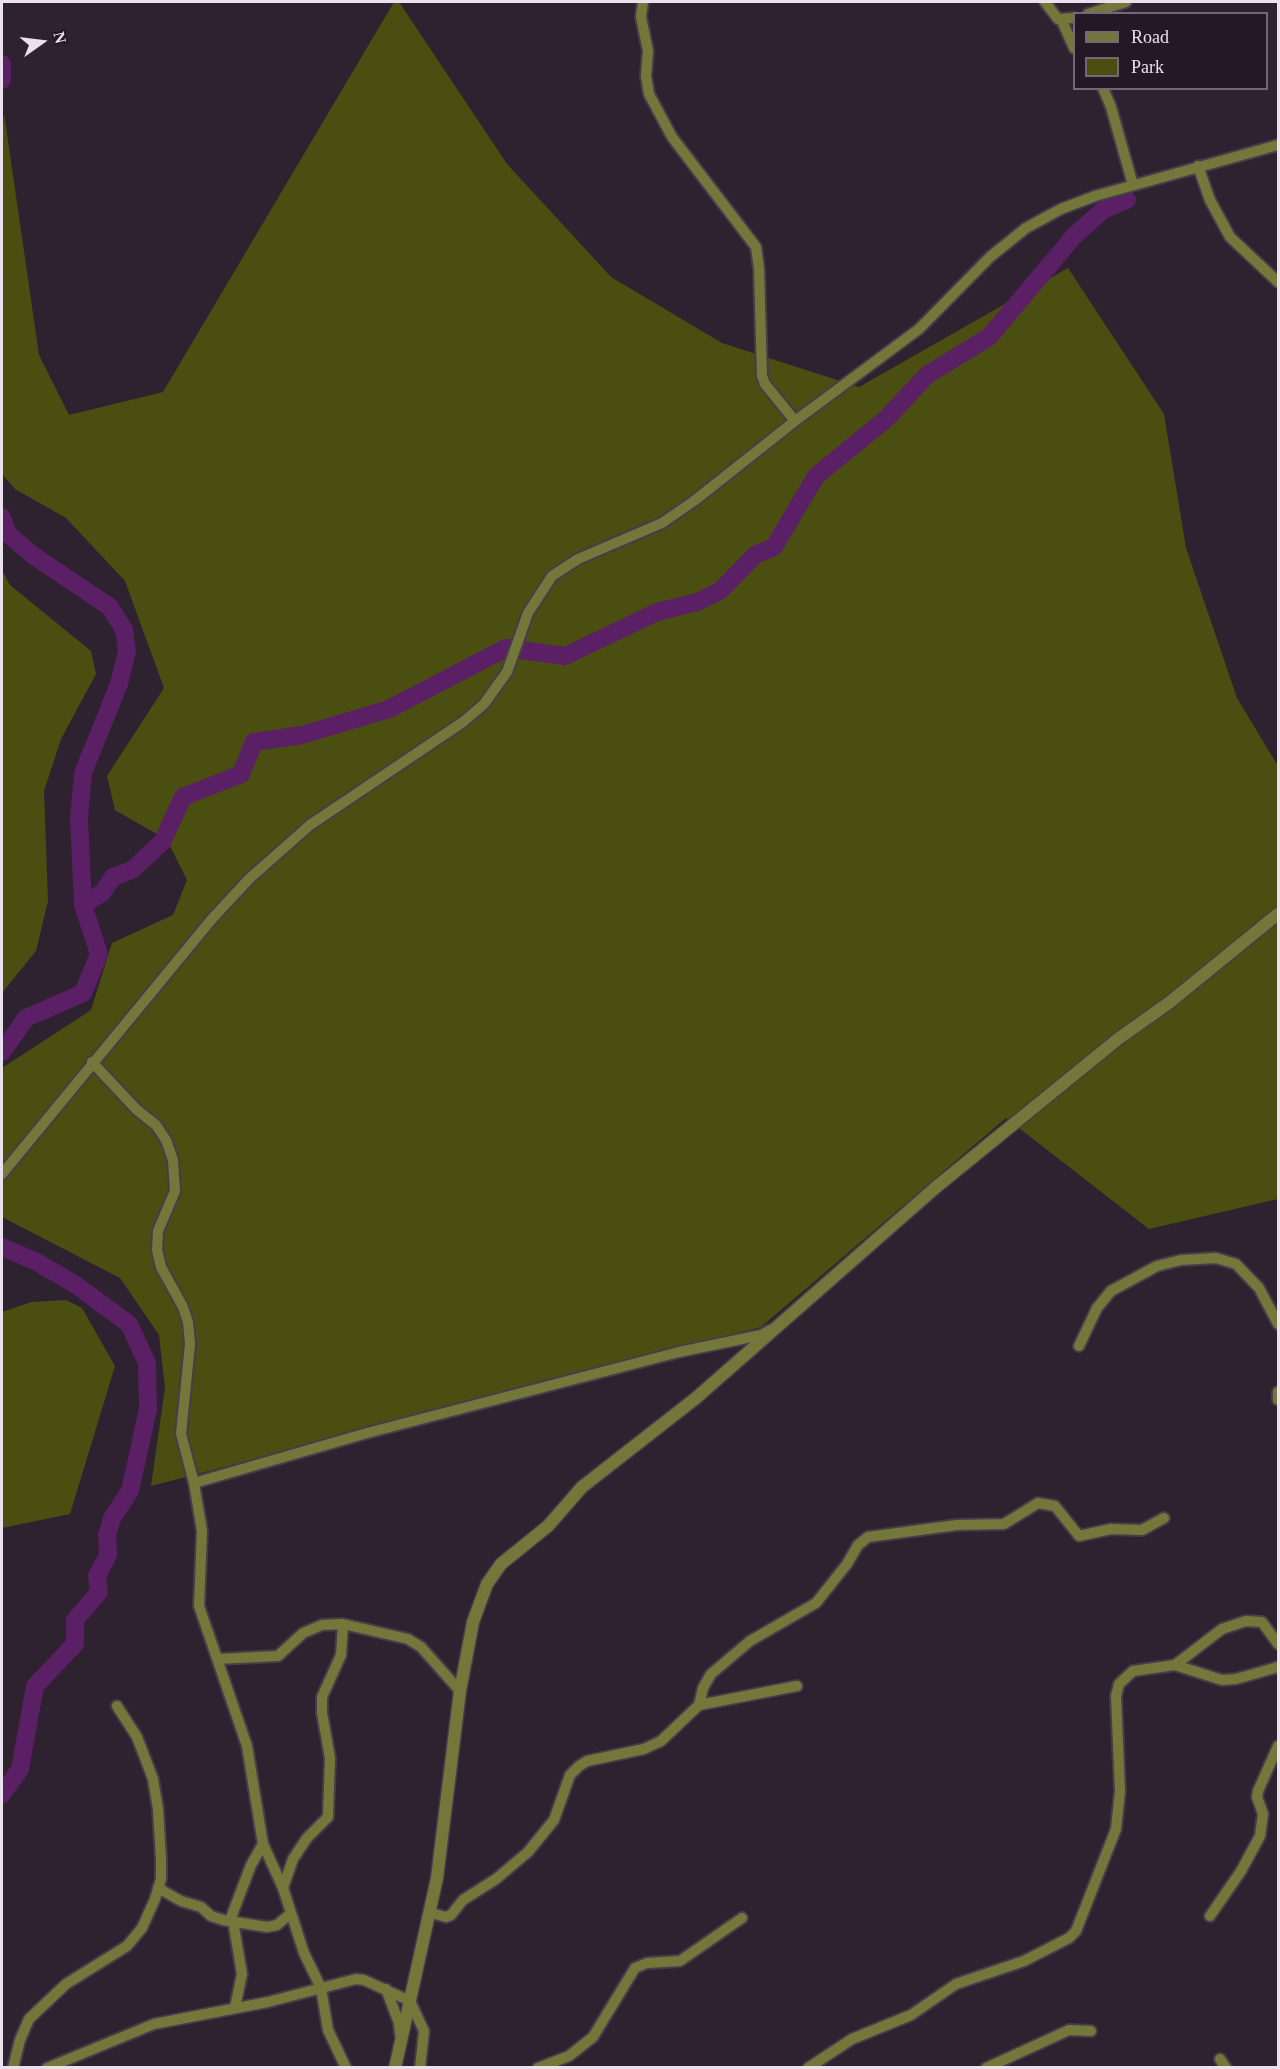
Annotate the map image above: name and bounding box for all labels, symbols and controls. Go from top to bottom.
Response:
north arrow [12,12,72,72]
legend [1073,12,1268,90]
text: Road [1131,27,1169,47]
text: N [50,30,70,45]
text: Park [1131,57,1164,77]

